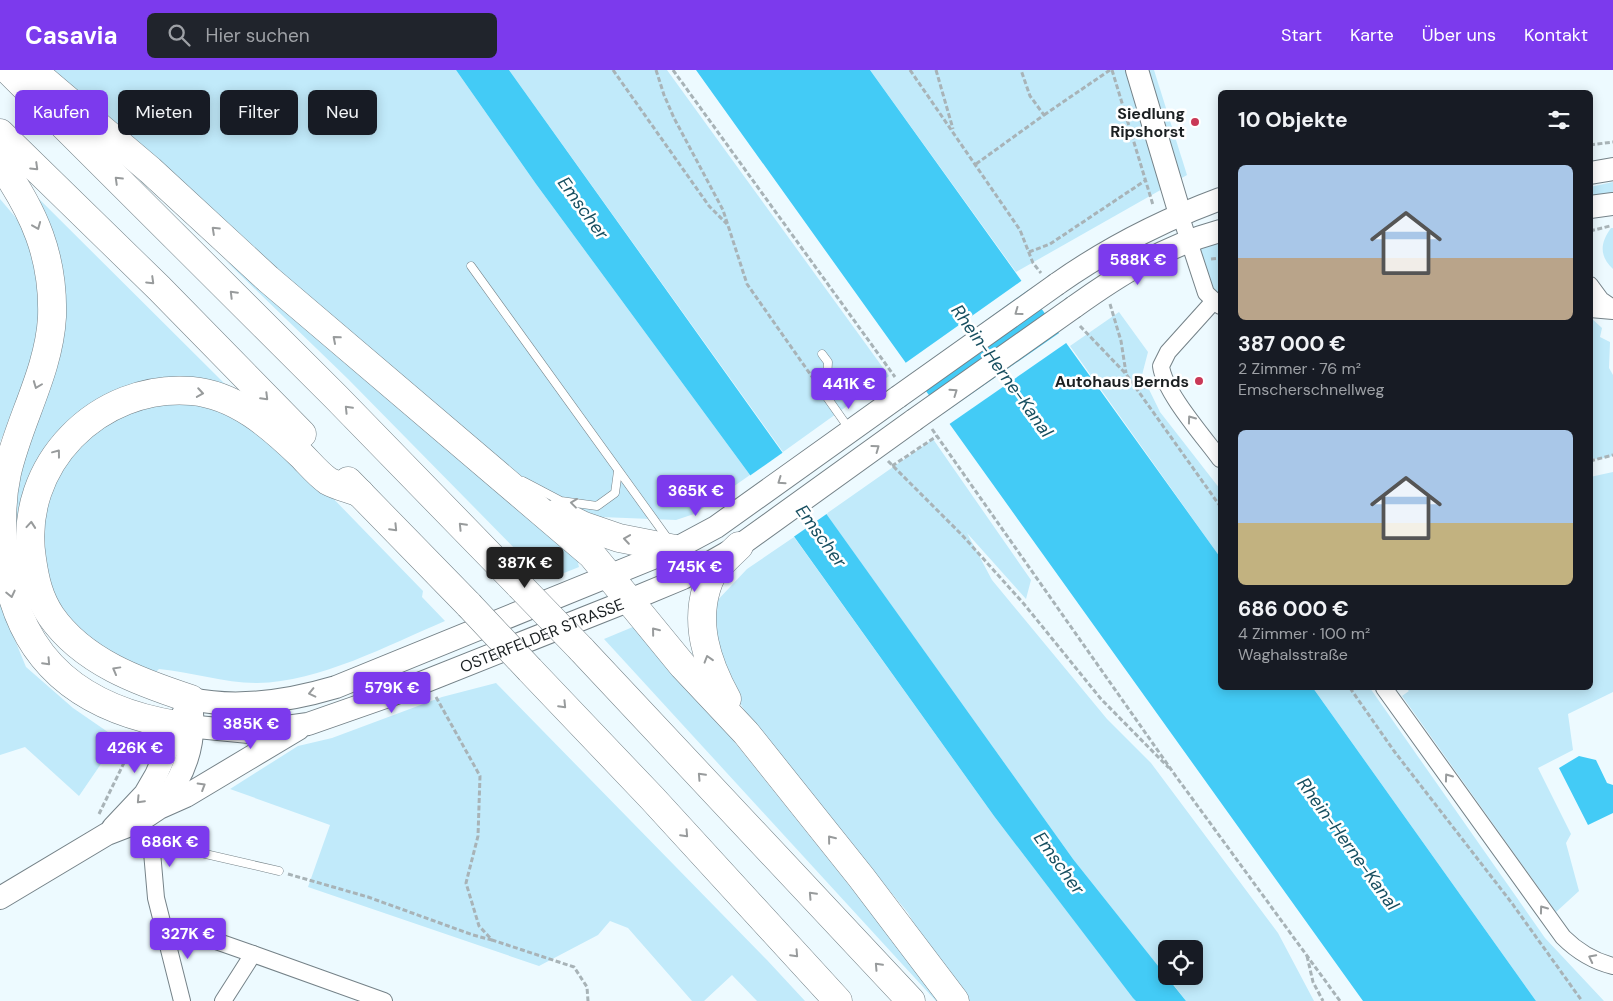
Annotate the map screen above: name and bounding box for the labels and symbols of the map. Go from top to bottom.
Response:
place label: Siedlung Ripshorst [1110,103,1185,142]
marker: Siedlung Ripshorst [1189,116,1201,128]
one-way arrow [29,162,38,171]
water label: Emscher [552,172,615,245]
one-way arrow [115,176,124,185]
one-way arrow [31,221,42,230]
one-way arrow [212,227,221,236]
pin: 588K € [1097,244,1179,286]
one-way arrow [146,275,155,284]
one-way arrow [230,291,239,300]
water label: Rhein-Herne-Kanal [946,300,1059,443]
one-way arrow [1014,306,1024,315]
one-way arrow [333,335,342,344]
pin: 441K € [808,368,890,410]
place label: Autohaus Bernds [1055,371,1189,392]
marker: Autohaus Bernds [1193,375,1205,387]
one-way arrow [33,380,43,389]
one-way arrow [195,387,204,397]
one-way arrow [948,389,958,398]
one-way arrow [260,391,269,400]
one-way arrow [345,406,354,415]
one-way arrow [1188,416,1198,425]
one-way arrow [870,445,880,454]
one-way arrow [52,450,60,459]
pin: 365K € [655,474,737,517]
one-way arrow [777,475,787,484]
one-way arrow [570,498,579,508]
water label: Emscher [790,500,853,573]
one-way arrow [25,520,36,528]
one-way arrow [388,522,397,531]
one-way arrow [458,522,467,531]
one-way arrow [623,534,631,545]
pin: 387K € [484,546,566,589]
pin: 745K € [654,550,736,593]
one-way arrow [5,589,16,598]
street label: OSTERFELDER STRASSE [457,593,627,677]
one-way arrow [652,628,661,637]
one-way arrow [704,655,714,663]
one-way arrow [41,656,50,665]
one-way arrow [112,666,121,676]
pin: 579K € [351,672,433,714]
one-way arrow [308,687,317,698]
one-way arrow [557,699,566,708]
pin: 385K € [210,708,292,750]
pin: 426K € [94,732,176,774]
one-way arrow [698,773,707,782]
water label: Rhein-Herne-Kanal [1292,773,1405,916]
one-way arrow [1445,773,1454,783]
one-way arrow [197,783,206,793]
one-way arrow [137,794,146,803]
pin: 686K € [129,826,211,868]
water label: Emscher [1028,827,1091,900]
one-way arrow [679,829,688,838]
one-way arrow [828,836,837,845]
one-way arrow [809,892,818,901]
one-way arrow [1540,906,1548,915]
pin: 327K € [147,918,229,960]
one-way arrow [789,948,798,957]
one-way arrow [1588,954,1597,965]
one-way arrow [875,962,884,971]

